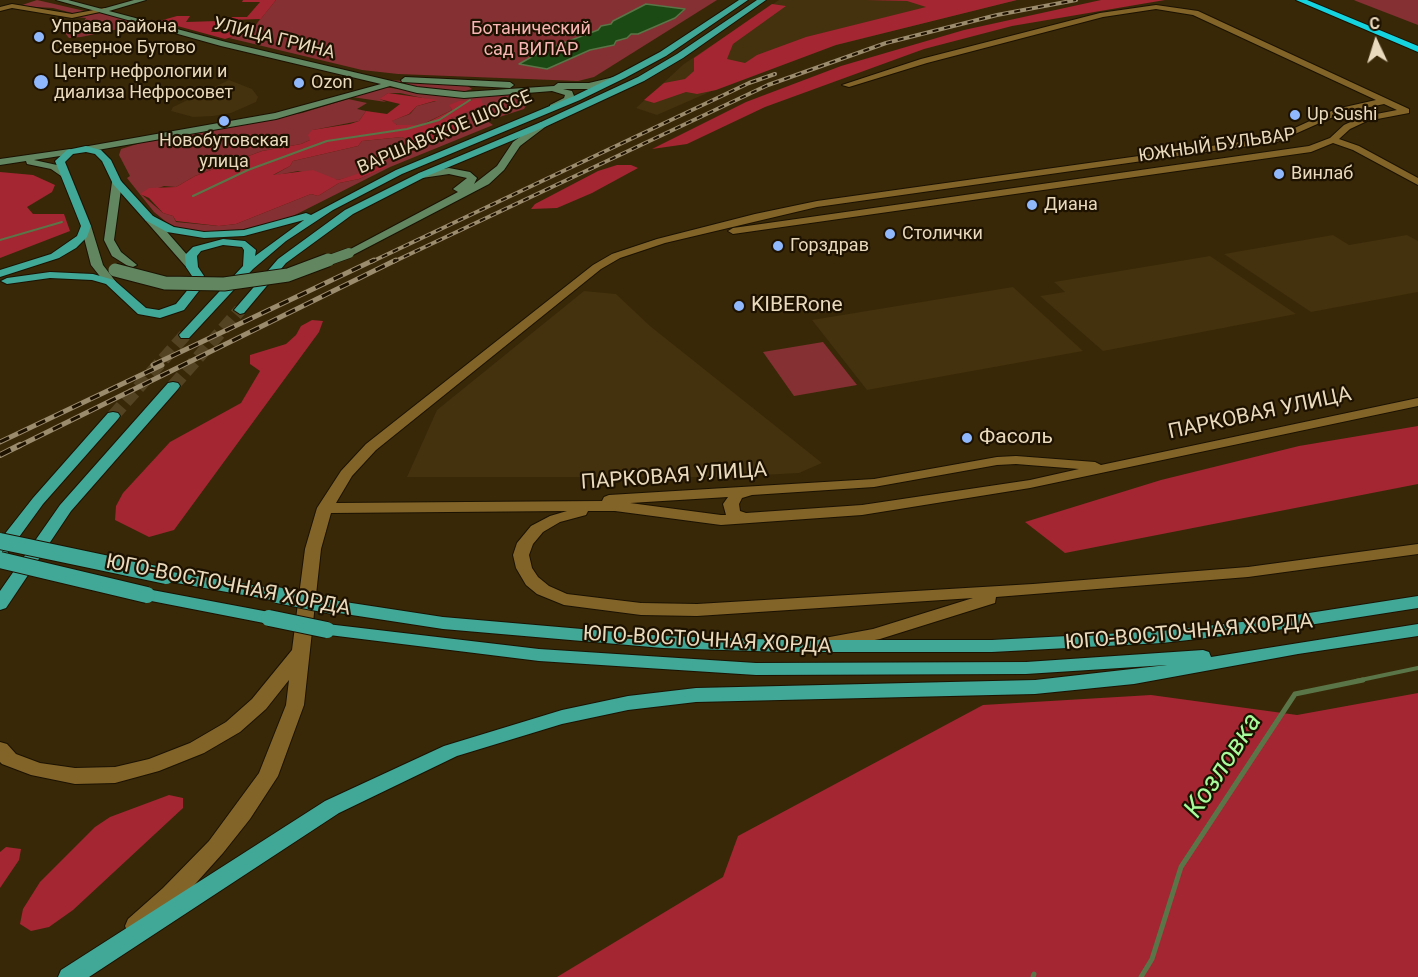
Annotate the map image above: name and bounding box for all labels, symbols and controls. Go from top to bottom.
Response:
north arrow [1346,12,1406,72]
street label: УЛИЦА ГРИНА [211,13,337,65]
text: С [1369,14,1381,33]
place label: Управа района Северное Бутово [51,16,196,58]
park label: Ботанический сад ВИЛАР [471,18,591,60]
marker: Управа района Северное Бутово [32,30,46,44]
place label: Центр нефрологии и диализа Нефросовет [54,61,233,104]
place label: Ozon [311,72,352,94]
marker: Центр нефрологии и диализа Нефросовет [32,73,50,91]
marker: Ozon [292,76,306,90]
street label: ВАРШАВСКОЕ ШОССЕ [355,86,535,180]
place label: Up Sushi [1307,104,1377,126]
marker: Up Sushi [1288,108,1302,122]
marker: Новобутовская улица [217,114,231,128]
street label: ЮЖНЫЙ БУЛЬВАР [1137,124,1297,168]
place label: Новобутовская улица [159,130,289,172]
place label: Винлаб [1291,163,1353,185]
marker: Винлаб [1272,167,1286,181]
place label: Диана [1044,194,1098,216]
marker: Диана [1025,198,1039,212]
place label: Столички [902,223,983,245]
marker: Столички [883,227,897,241]
place label: Горздрав [790,235,869,257]
marker: Горздрав [771,239,785,253]
place label: KIBERone [751,293,843,319]
marker: KIBERone [732,299,746,313]
street label: ПАРКОВАЯ УЛИЦА [1166,382,1354,446]
place label: Фасоль [979,425,1053,451]
marker: Фасоль [960,431,974,445]
street label: ПАРКОВАЯ УЛИЦА [580,458,768,496]
street label: ЮГО-ВОСТОЧНАЯ ХОРДА [103,550,353,622]
street label: ЮГО-ВОСТОЧНАЯ ХОРДА [1064,610,1314,656]
street label: ЮГО-ВОСТОЧНАЯ ХОРДА [582,622,832,660]
water label: Козловка [1178,708,1270,824]

